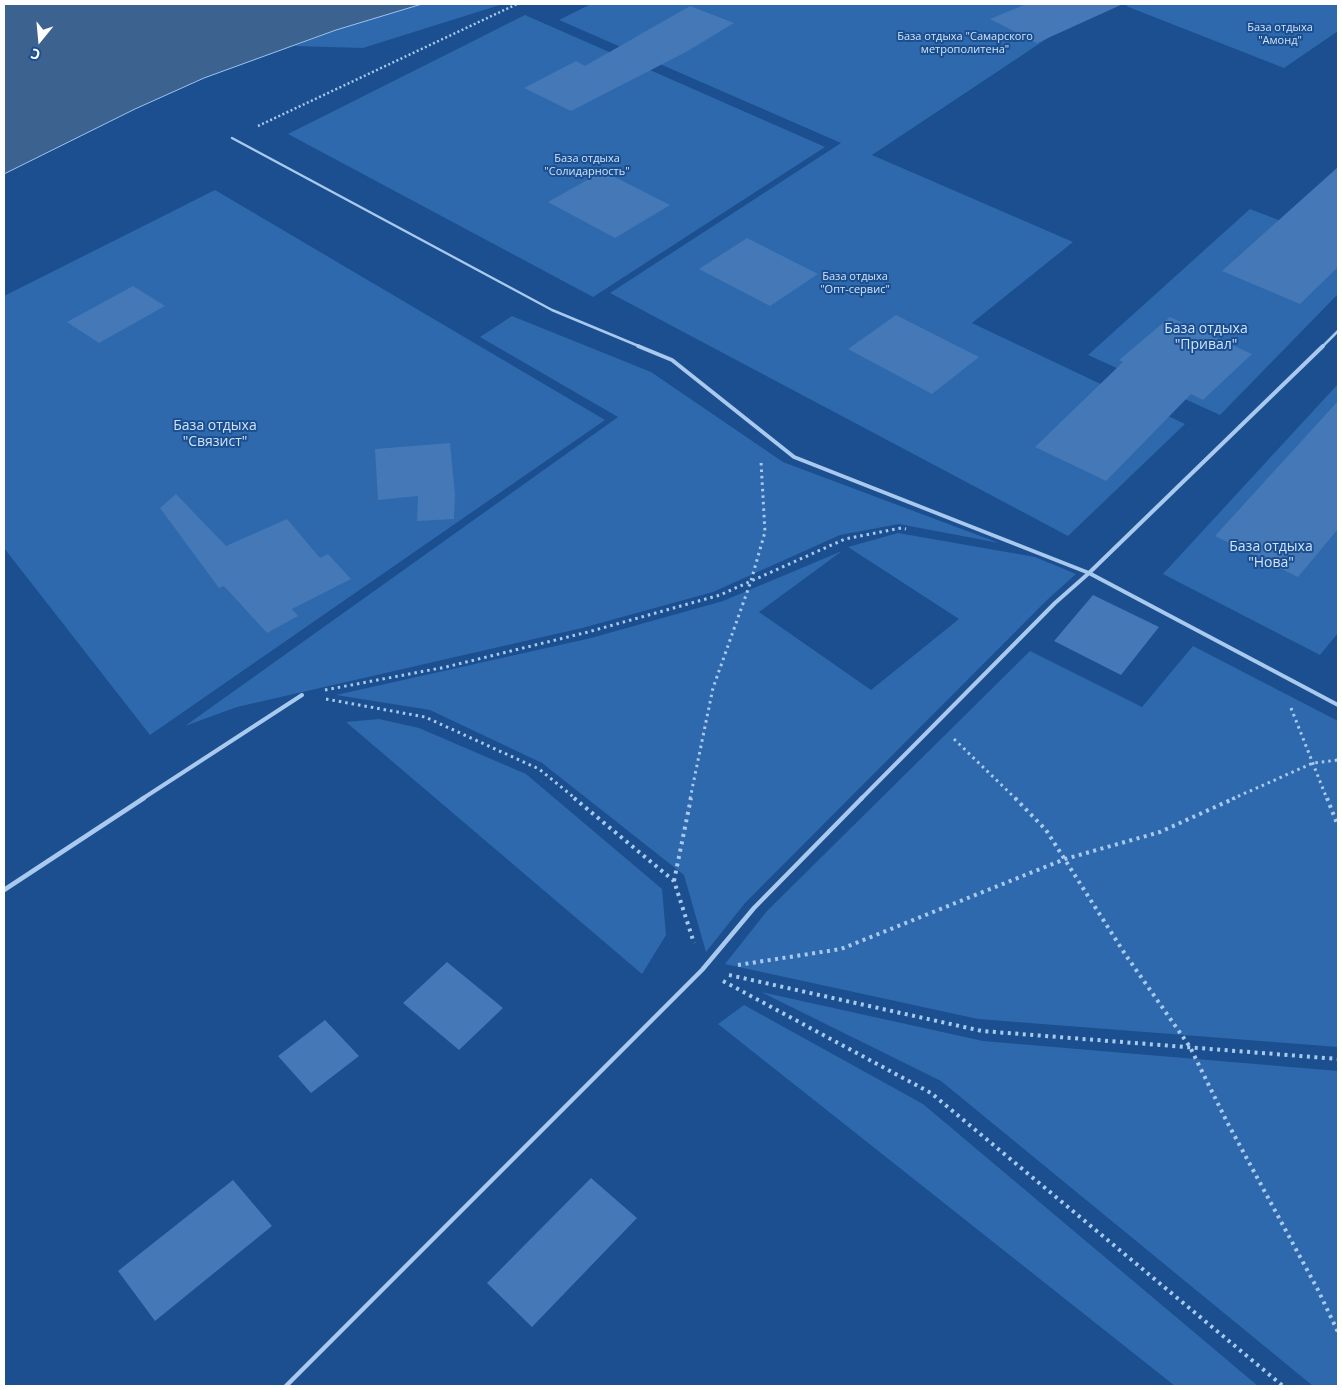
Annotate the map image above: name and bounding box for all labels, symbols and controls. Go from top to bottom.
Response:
north arrow [15,15,65,65]
park label: База отдыха "Амонд" [1247,21,1313,47]
park label: База отдыха "Самарского метрополитена" [897,30,1033,56]
text: С [28,44,43,65]
park label: База отдыха "Солидарность" [544,152,630,178]
park label: База отдыха "Опт-сервис" [820,270,890,296]
park label: База отдыха "Привал" [1164,321,1248,354]
park label: База отдыха "Связист" [173,418,257,451]
park label: База отдыха "Нова" [1229,539,1313,572]

